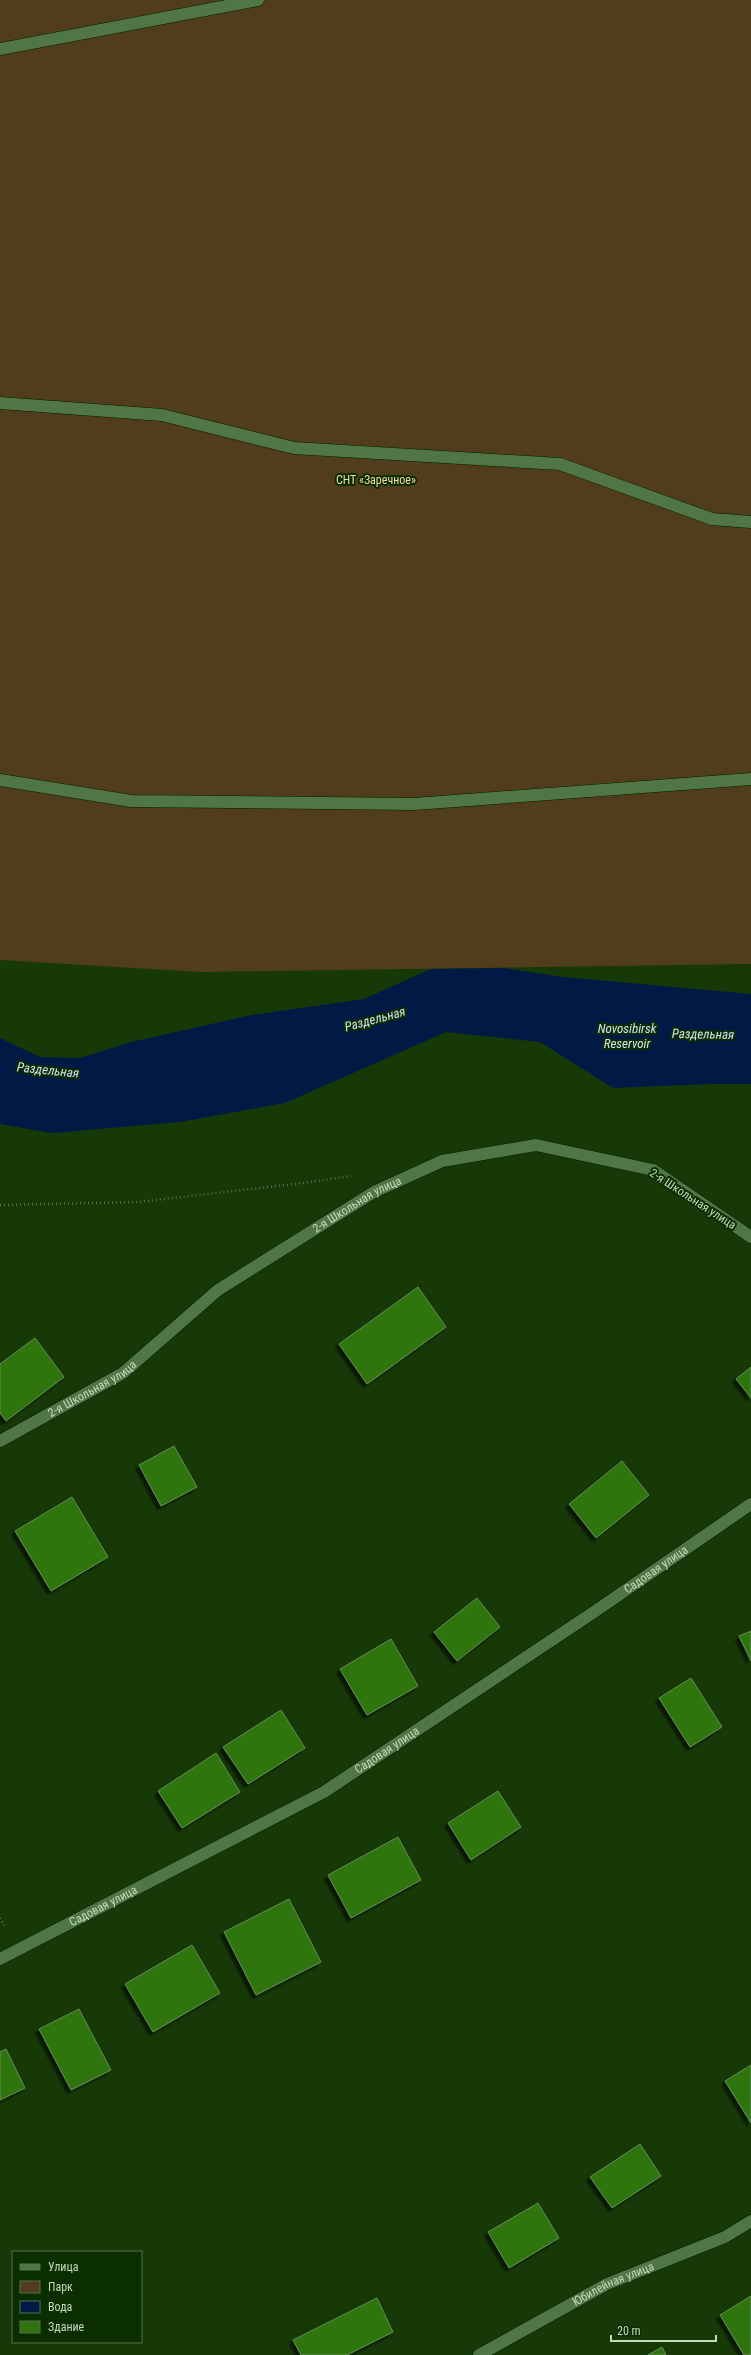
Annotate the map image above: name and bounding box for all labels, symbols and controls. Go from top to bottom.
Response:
park label: СНТ «Заречное» [336,473,416,487]
water label: Раздельная [343,1004,407,1034]
water label: Novosibirsk Reservoir [598,1021,657,1051]
water label: Раздельная [672,1026,734,1042]
water label: Раздельная [16,1059,80,1081]
street label: 2-я Школьная улица [647,1166,739,1232]
street label: 2-я Школьная улица [310,1173,404,1236]
street label: 2-я Школьная улица [46,1357,140,1420]
street label: Садовая улица [621,1542,691,1596]
street label: Садовая улица [352,1724,422,1777]
street label: Садовая улица [67,1882,140,1929]
legend [12,2251,142,2343]
street label: Юбилейная улица [570,2259,656,2309]
text: Улица [48,2260,79,2274]
text: Парк [48,2280,73,2294]
text: Вода [48,2300,73,2314]
scale bar [611,2317,716,2343]
text: Здание [48,2320,85,2334]
text: 20 m [617,2324,641,2338]

